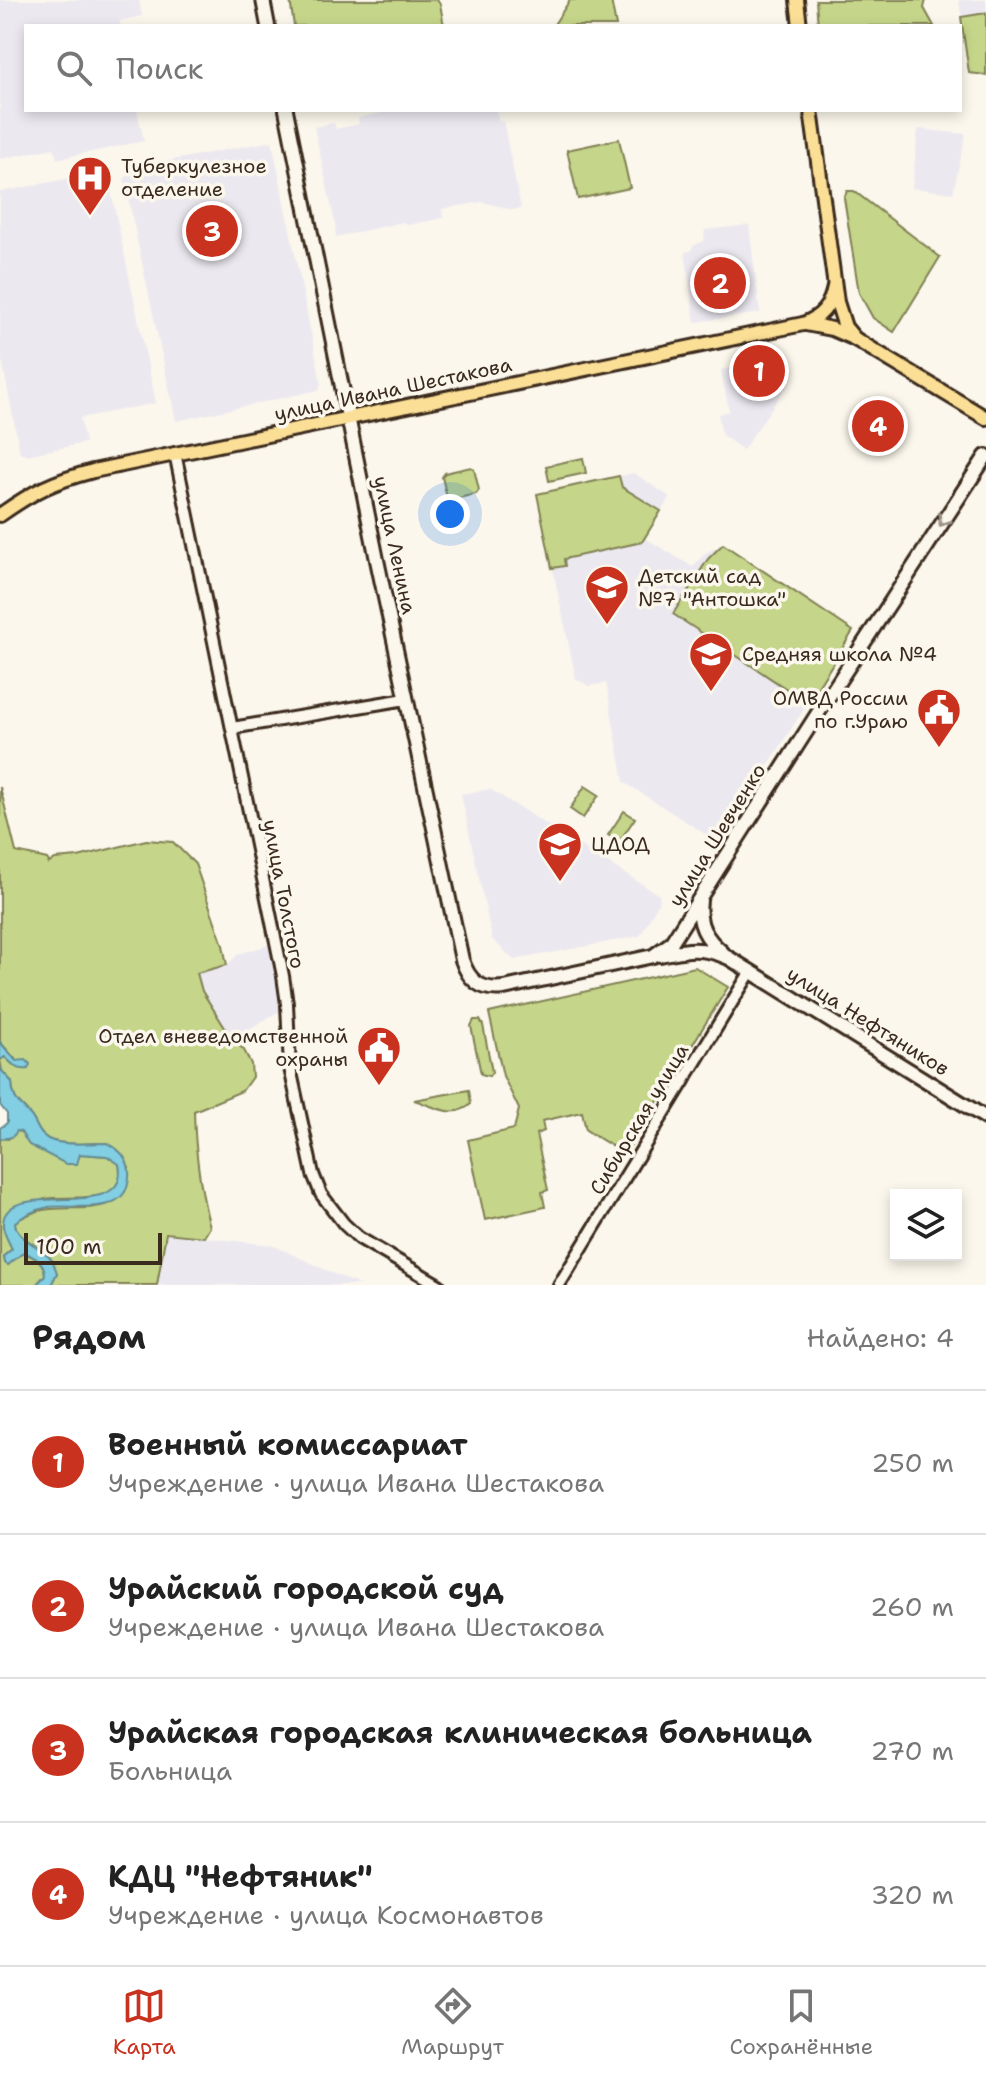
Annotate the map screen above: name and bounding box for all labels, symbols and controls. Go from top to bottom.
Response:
search box [24,24,962,112]
icon: search [52,46,96,90]
text: Поиск [116,48,204,89]
place label: Туберкулезное отделение [121,153,267,202]
hospital icon: Туберкулезное отделение [66,154,114,217]
pin: 3 [186,201,238,261]
pin: 2 [694,253,746,313]
pin: 1 [733,341,785,401]
street label: улица Ивана Шестакова [272,351,515,427]
pin: 4 [852,396,904,456]
street label: улица Ленина [368,474,422,617]
your location [430,494,470,534]
one-way arrow [938,513,953,527]
school or university icon: Детский сад №7 "Антошка" [583,563,631,626]
place label: Детский сад №7 "Антошка" [638,563,786,612]
school or university icon: Средняя школа №4 [687,630,735,693]
place label: Средняя школа №4 [742,641,937,667]
place label: ОМВД России по г.Ураю [773,685,908,734]
public building icon: ОМВД России по г.Ураю [915,686,963,749]
street label: улица Шевченко [663,759,771,911]
street label: улица Толстого [257,817,311,971]
school or university icon: ЦДОД [536,820,584,883]
place label: ЦДОД [591,831,650,857]
street label: улица Нефтяников [782,961,954,1081]
place label: Отдел вневедомственной охраны [98,1023,348,1072]
public building icon: Отдел вневедомственной охраны [355,1024,403,1087]
street label: Сибирская улица [584,1038,695,1199]
map controls [890,1189,962,1261]
button: layers [890,1189,962,1261]
scale bar [24,1229,162,1265]
text: 100 m [36,1232,102,1261]
text: Рядом [32,1314,146,1360]
text: Найдено: 4 [807,1320,954,1355]
text: Военный комиссариат [108,1424,467,1465]
text: 1 [52,1445,64,1480]
text: 250 m [871,1445,954,1480]
text: Учреждение · улица Ивана Шестакова [108,1465,604,1500]
text: Урайский городской суд [108,1568,504,1609]
text: 2 [49,1589,67,1624]
text: 260 m [870,1589,954,1624]
text: Учреждение · улица Ивана Шестакова [108,1609,604,1644]
text: Урайская городская клиническая больница [108,1712,812,1753]
text: 3 [49,1733,67,1768]
text: 270 m [871,1733,954,1768]
text: Больница [108,1753,232,1788]
text: КДЦ "Нефтяник" [108,1856,373,1897]
text: 4 [49,1877,67,1912]
text: 320 m [871,1877,954,1912]
text: Учреждение · улица Космонавтов [108,1897,544,1932]
tab: Карта [113,1984,176,2061]
tab: Маршрут [401,1984,504,2061]
tab: Сохранённые [730,1984,873,2061]

